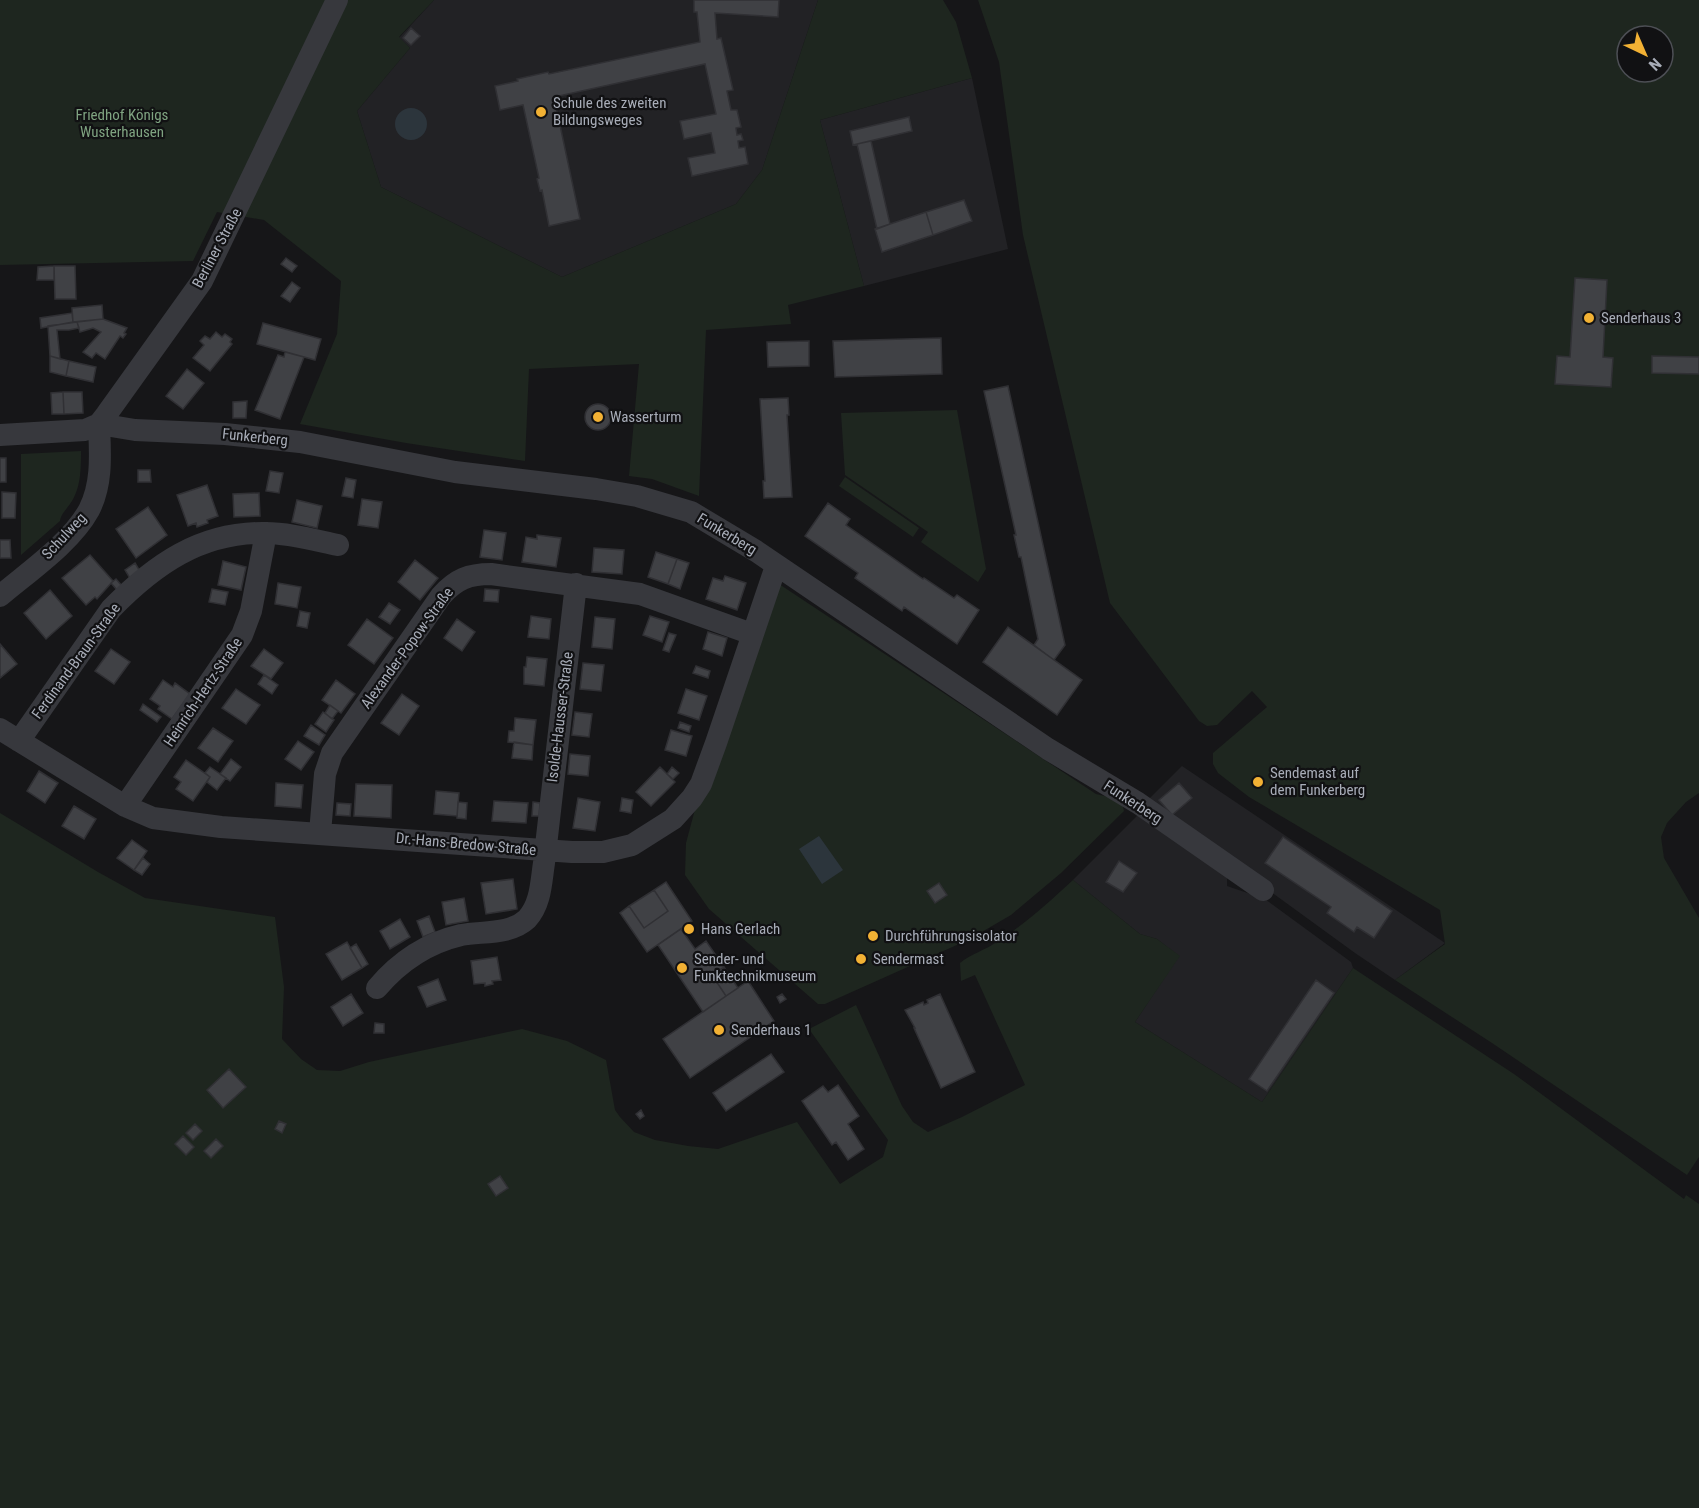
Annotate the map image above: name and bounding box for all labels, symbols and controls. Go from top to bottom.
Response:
north arrow [1615,24,1675,84]
text: N [1645,54,1665,75]
place label: Schule des zweiten Bildungsweges [553,94,666,129]
marker: Schule des zweiten Bildungsweges [534,105,548,119]
park label: Friedhof Königs Wusterhausen [76,106,169,141]
street label: Berliner Straße [189,205,245,291]
place label: Senderhaus 3 [1601,309,1682,327]
marker: Senderhaus 3 [1582,311,1596,325]
place label: Wasserturm [610,408,682,426]
marker: Wasserturm [591,410,605,424]
street label: Funkerberg [221,425,289,449]
street label: Schulweg [38,509,90,563]
street label: Funkerberg [694,509,760,559]
street label: Alexander-Popow-Straße [357,584,457,712]
street label: Ferdinand-Braun-Straße [28,600,124,722]
street label: Heinrich-Hertz-Straße [160,634,246,750]
street label: Isolde-Hausser-Straße [543,651,577,783]
place label: Sendemast auf dem Funkerberg [1270,764,1365,799]
marker: Sendemast auf dem Funkerberg [1251,775,1265,789]
street label: Funkerberg [1100,776,1166,828]
street label: Dr.-Hans-Bredow-Straße [395,829,537,859]
place label: Hans Gerlach [701,920,780,938]
marker: Hans Gerlach [682,922,696,936]
place label: Durchführungsisolator [885,927,1017,945]
marker: Durchführungsisolator [866,929,880,943]
place label: Sender- und Funktechnikmuseum [694,950,816,985]
place label: Sendermast [873,950,944,968]
marker: Sendermast [854,952,868,966]
marker: Sender- und Funktechnikmuseum [675,961,689,975]
place label: Senderhaus 1 [731,1021,812,1039]
marker: Senderhaus 1 [712,1023,726,1037]

